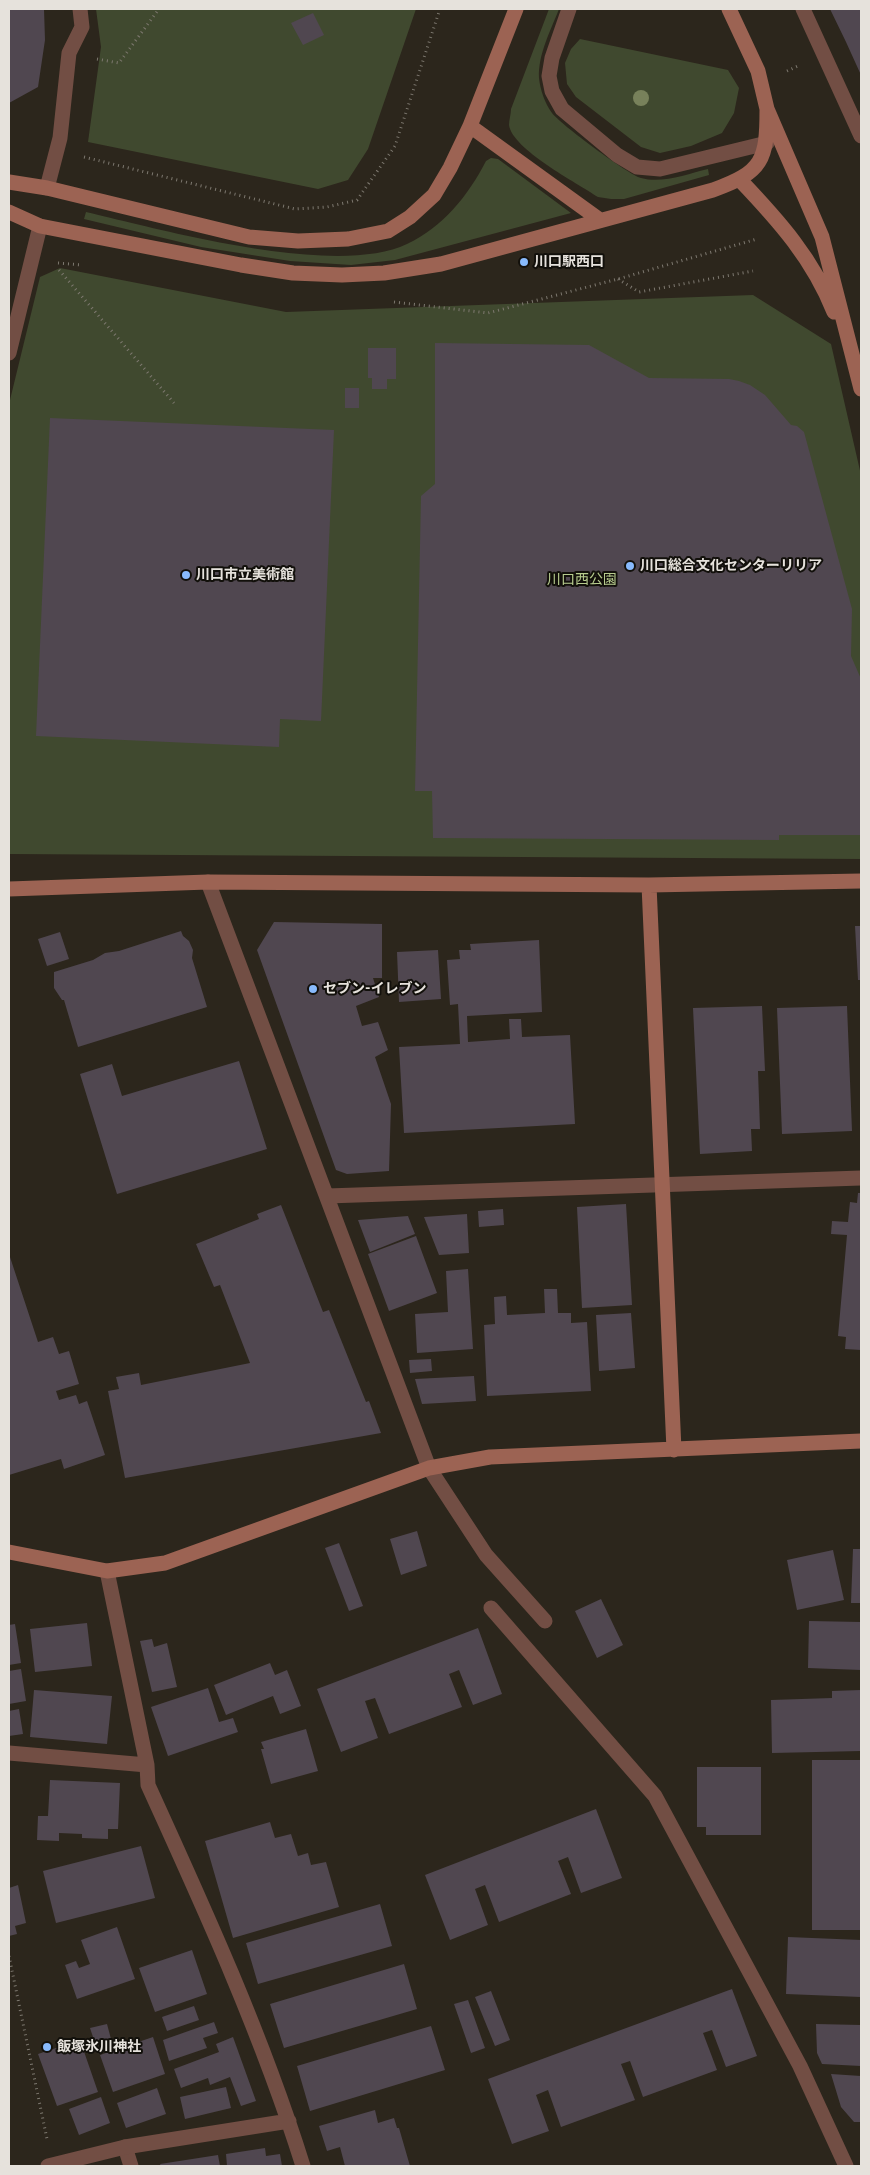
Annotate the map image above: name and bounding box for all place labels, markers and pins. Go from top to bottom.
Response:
place label: 川口駅西口 [534,254,604,270]
marker: 川口駅西口 [518,256,530,268]
place label: 川口総合文化センターリリア [640,558,822,574]
marker: 川口総合文化センターリリア [624,560,636,572]
place label: 川口市立美術館 [196,567,294,583]
marker: 川口市立美術館 [180,569,192,581]
place label: セブン-イレブン [323,981,427,997]
marker: セブン-イレブン [307,983,319,995]
place label: 飯塚氷川神社 [57,2039,141,2055]
marker: 飯塚氷川神社 [41,2041,53,2053]

